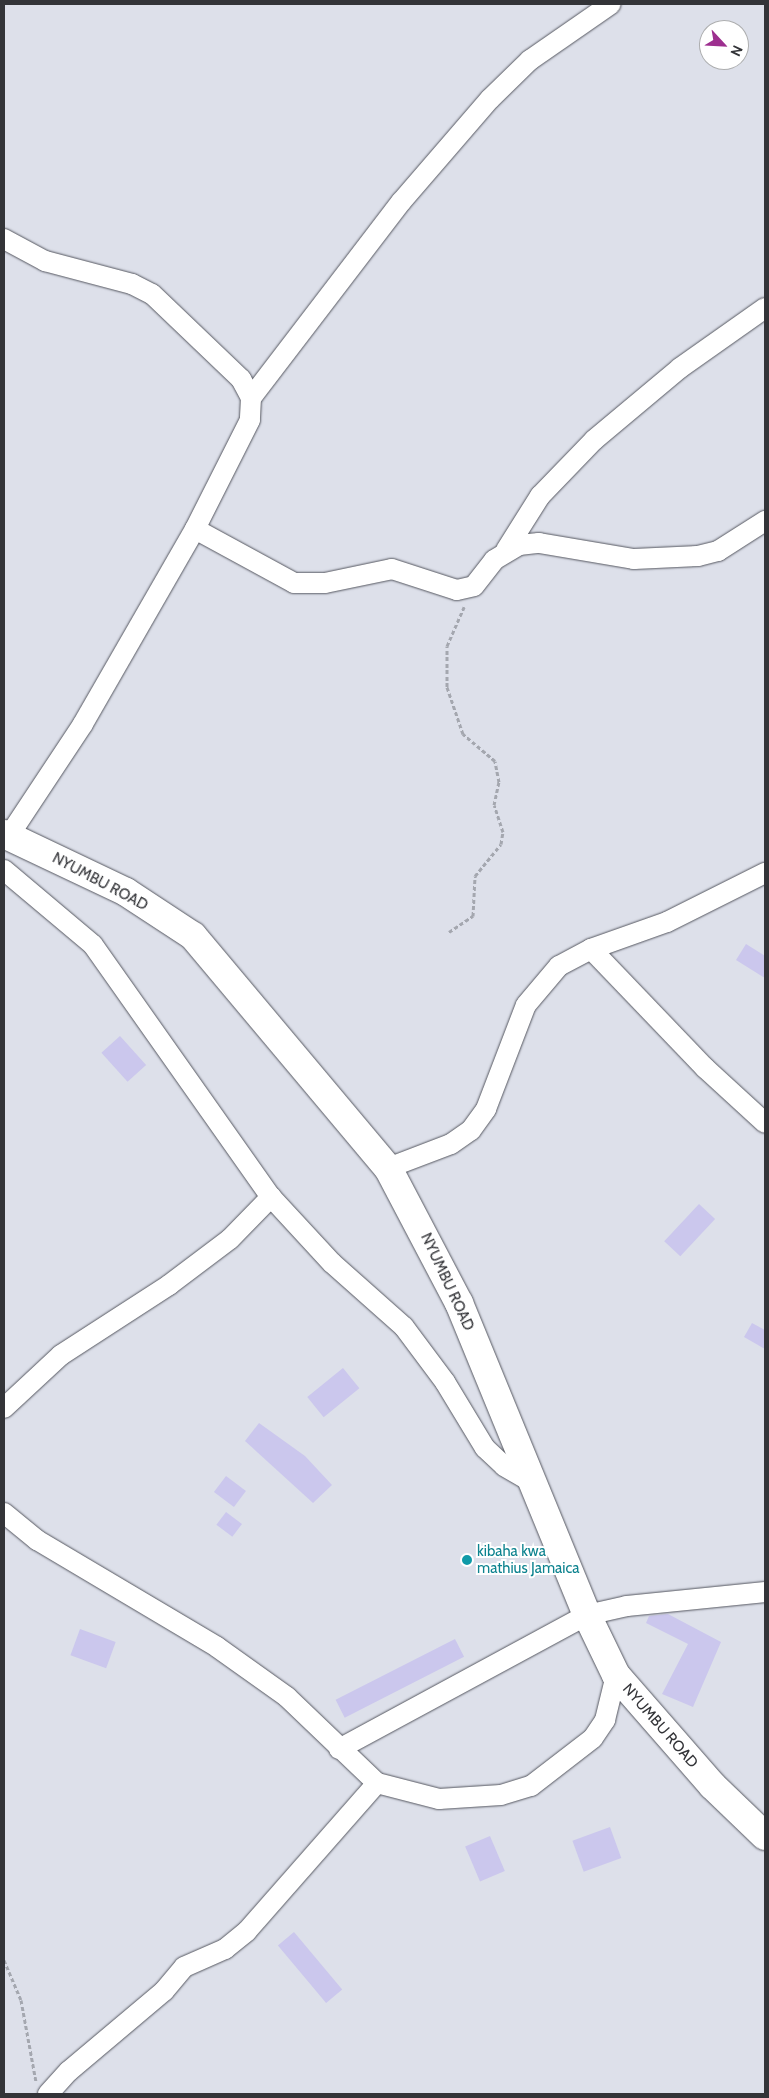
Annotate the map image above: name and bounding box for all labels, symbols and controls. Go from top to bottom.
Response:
north arrow [699,20,749,70]
text: N [726,43,747,59]
street label: NYUMBU ROAD [49,849,151,915]
street label: NYUMBU ROAD [417,1230,477,1334]
place label: kibaha kwa mathius Jamaica [477,1542,579,1577]
marker: kibaha kwa mathius Jamaica [461,1554,473,1566]
street label: NYUMBU ROAD [619,1680,701,1772]

